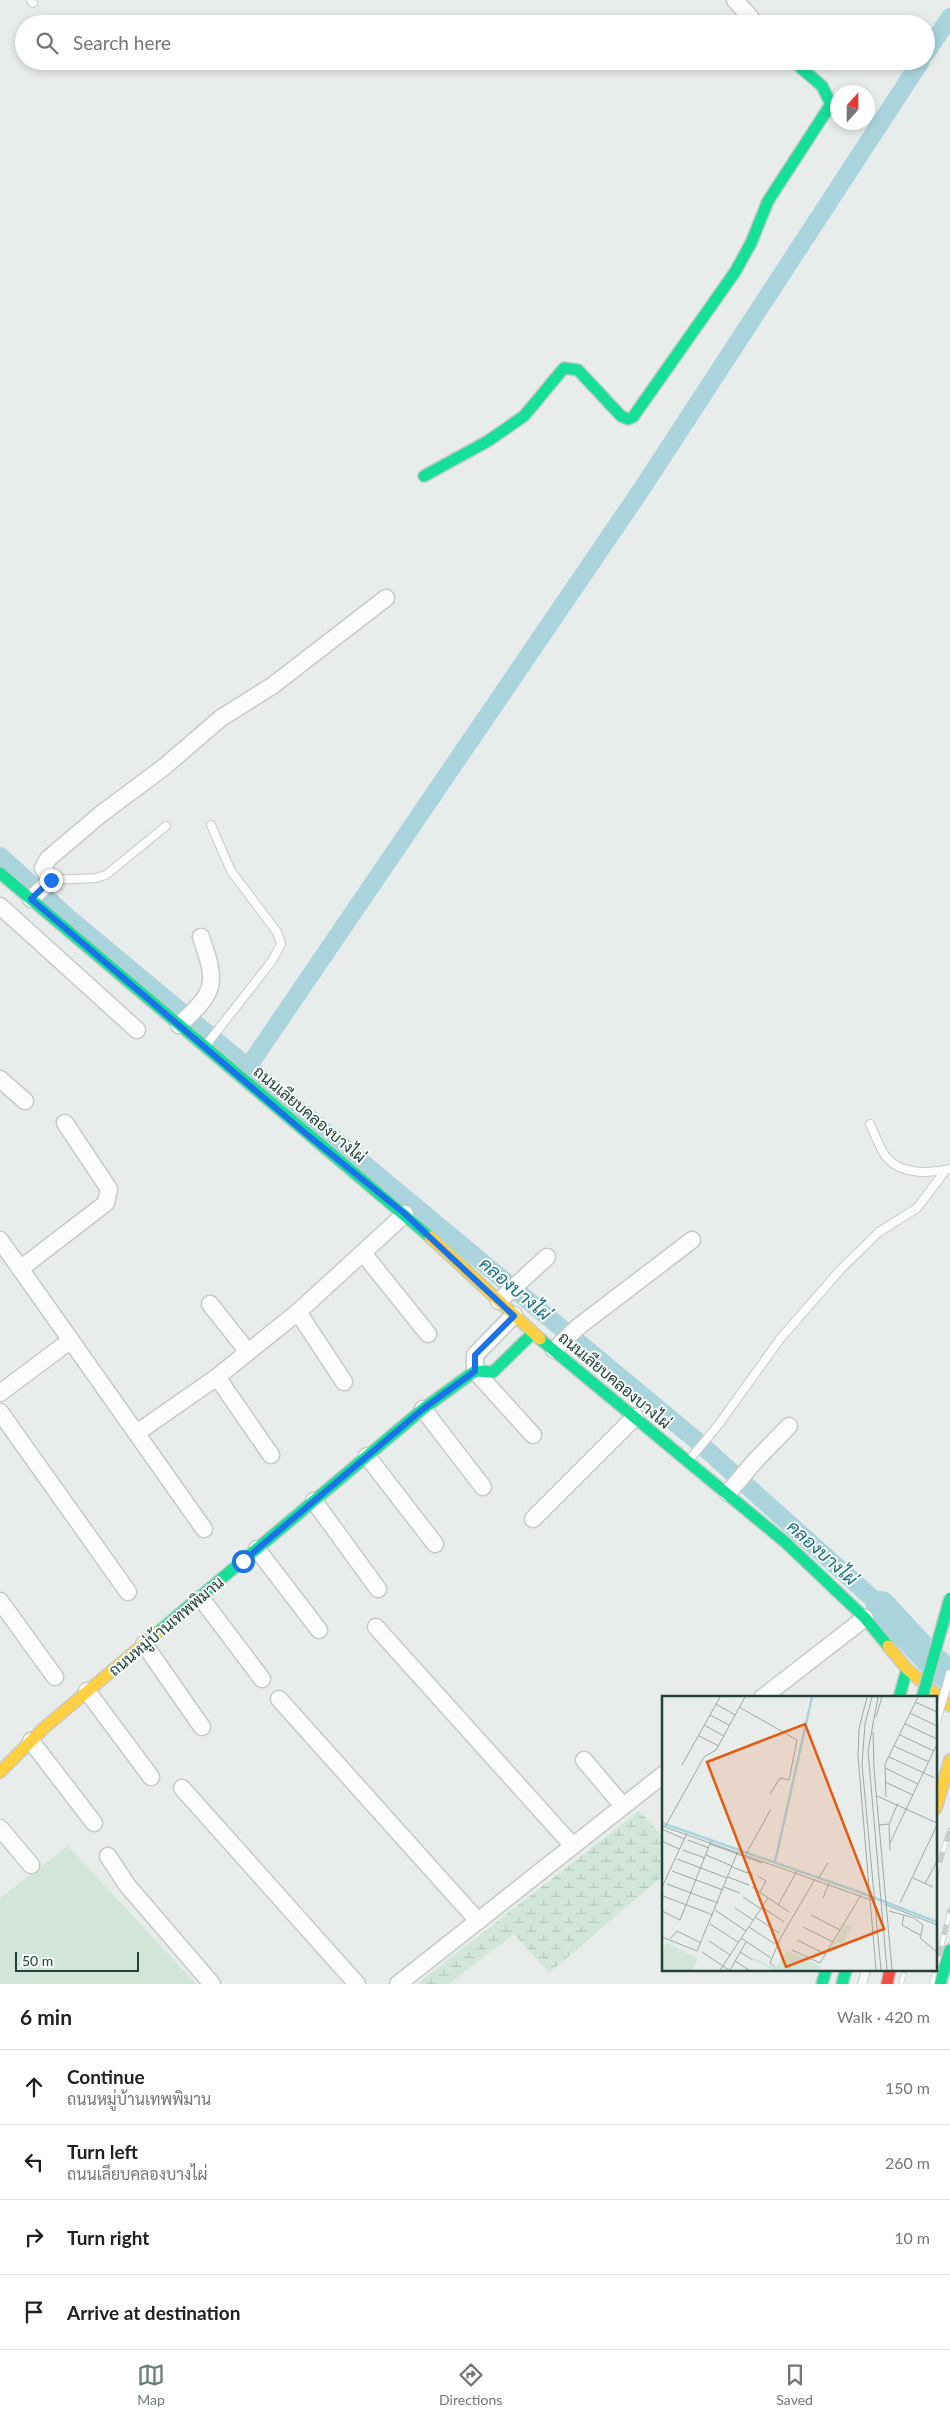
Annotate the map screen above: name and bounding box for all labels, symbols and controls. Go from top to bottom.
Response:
search box [15,15,935,70]
icon: search [33,29,61,57]
text: Search here [73,31,171,54]
north arrow [830,85,875,130]
route end [40,869,63,892]
street label: ถนนเลียบคลองบางไผ่ [250,1060,371,1166]
water label: คลองบางไผ่ [475,1251,557,1325]
street label: ถนนเลียบคลองบางไผ่ [555,1326,676,1432]
water label: คลองบางไผ่ [783,1514,864,1590]
route start [232,1550,255,1573]
street label: ถนนหมู่บ้านเทพพิมาน [104,1572,229,1682]
inset map [662,1696,938,1972]
scale bar [15,1949,139,1972]
text: 50 m [22,1952,53,1969]
text: 6 min [20,2004,72,2029]
text: Walk · 420 m [837,2007,930,2026]
text: Continue [67,2065,145,2088]
icon: ahead [20,2073,48,2101]
text: 150 m [885,2078,930,2097]
text: ถนนหมู่บ้านเทพพิมาน [67,2089,211,2108]
text: Turn left [67,2140,138,2163]
icon: left [20,2148,48,2176]
text: 260 m [885,2153,930,2172]
text: ถนนเลียบคลองบางไผ่ [67,2164,208,2183]
icon: right [20,2223,48,2251]
text: Turn right [67,2226,149,2249]
text: 10 m [894,2228,930,2247]
icon: arrive [20,2298,48,2326]
text: Arrive at destination [67,2301,240,2324]
tab: Map [137,2361,165,2408]
tab: Directions [439,2361,502,2408]
tab: Saved [776,2361,813,2408]

